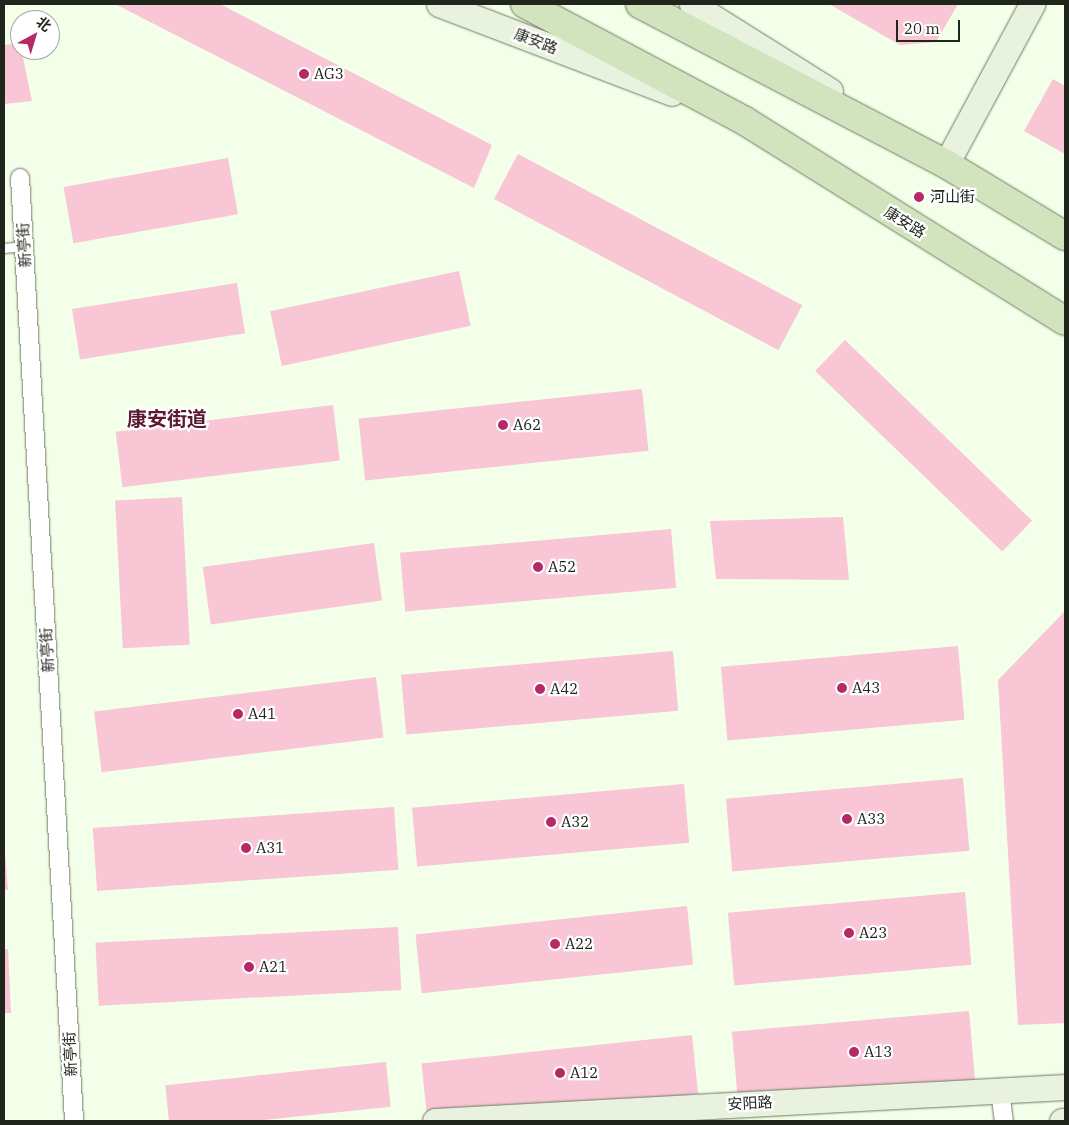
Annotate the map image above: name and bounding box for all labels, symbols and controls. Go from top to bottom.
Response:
north arrow [10,10,60,60]
scale bar [899,10,963,42]
text: 北 [33,13,55,36]
text: 20 m [904,19,940,38]
street label: 康安路 [512,25,560,57]
place label: AG3 [314,65,344,83]
marker: AG3 [298,68,310,80]
place label: 河山街 [930,188,975,206]
marker: 河山街 [912,190,926,204]
street label: 康安路 [881,202,929,242]
street label: 新亭街 [14,222,34,268]
district label: 康安街道 [127,406,207,430]
place label: A62 [513,416,541,434]
marker: A62 [497,419,509,431]
place label: A52 [548,558,576,576]
marker: A52 [532,561,544,573]
street label: 新亭街 [37,627,57,673]
place label: A43 [852,679,880,697]
place label: A42 [550,680,578,698]
marker: A43 [836,682,848,694]
marker: A42 [534,683,546,695]
place label: A41 [248,705,276,723]
marker: A41 [232,708,244,720]
place label: A33 [857,810,885,828]
place label: A32 [561,813,589,831]
marker: A33 [841,813,853,825]
marker: A32 [545,816,557,828]
place label: A31 [256,839,284,857]
marker: A31 [240,842,252,854]
place label: A23 [859,924,887,942]
marker: A23 [843,927,855,939]
place label: A22 [565,935,593,953]
marker: A22 [549,938,561,950]
place label: A21 [259,958,287,976]
marker: A21 [243,961,255,973]
street label: 新亭街 [60,1031,80,1077]
place label: A13 [864,1043,892,1061]
marker: A13 [848,1046,860,1058]
place label: A12 [570,1064,598,1082]
marker: A12 [554,1067,566,1079]
street label: 安阳路 [727,1093,773,1113]

